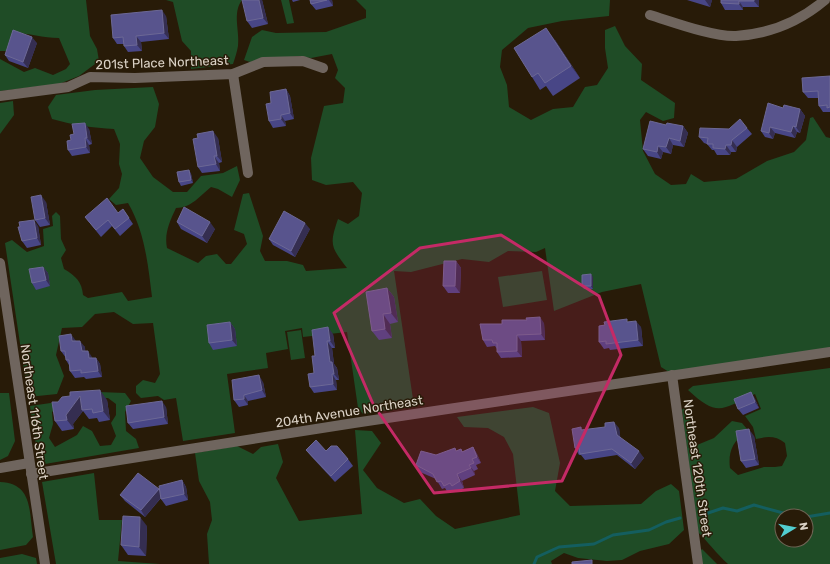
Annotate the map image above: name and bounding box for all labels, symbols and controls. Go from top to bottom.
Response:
street label: 201st Place Northeast [95,53,229,72]
street label: Northeast 116th Street [18,343,51,481]
street label: 204th Avenue Northeast [274,392,424,431]
street label: Northeast 120th Street [680,398,715,538]
north arrow [774,508,814,548]
text: N [796,521,810,531]

